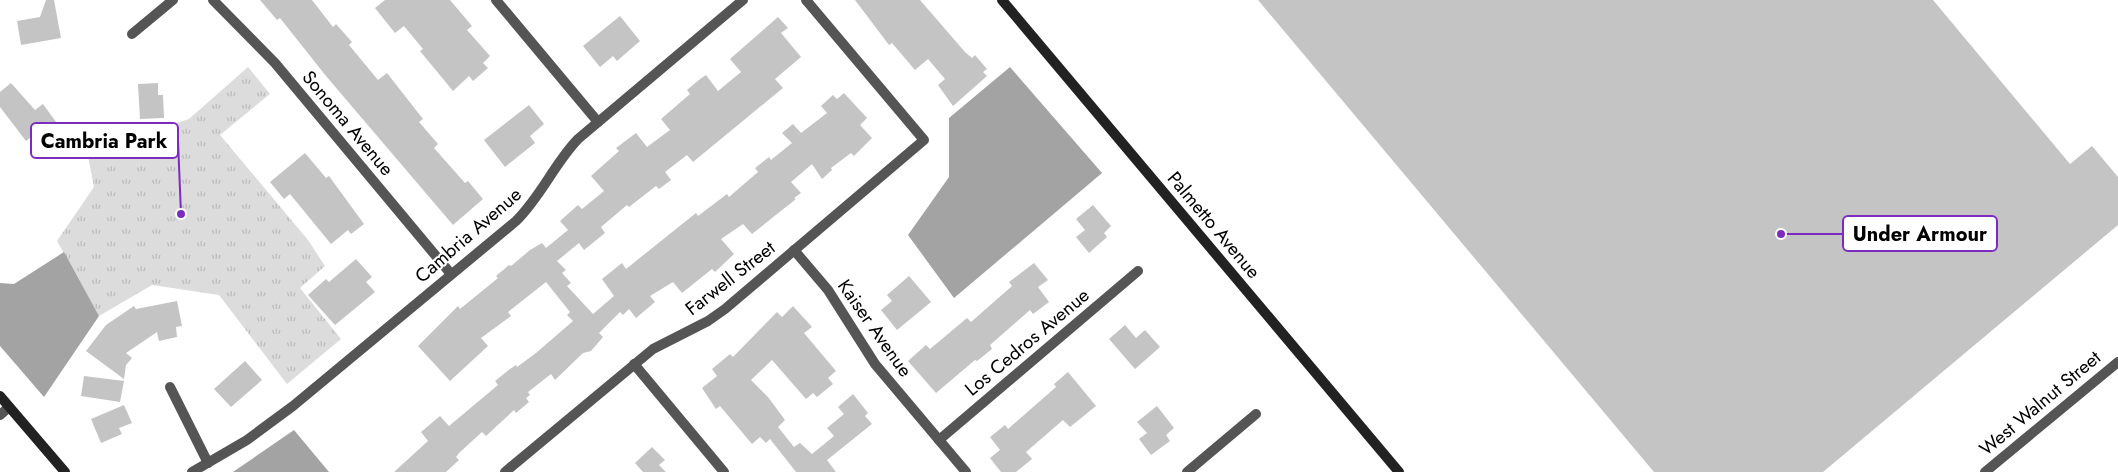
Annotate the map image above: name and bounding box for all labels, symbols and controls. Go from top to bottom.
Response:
street label: Sonoma Avenue [296,65,400,182]
callout: Cambria Park [31,123,178,158]
text: Cambria Park [41,127,168,156]
street label: Palmetto Avenue [1161,166,1267,285]
street label: Cambria Avenue [409,181,527,289]
callout: Under Armour [1843,216,1997,251]
text: Under Armour [1853,220,1988,249]
street label: Farwell Street [679,234,781,322]
street label: Kaiser Avenue [831,274,919,382]
street label: Los Cedros Avenue [959,282,1095,402]
street label: West Walnut Street [1973,344,2107,462]

